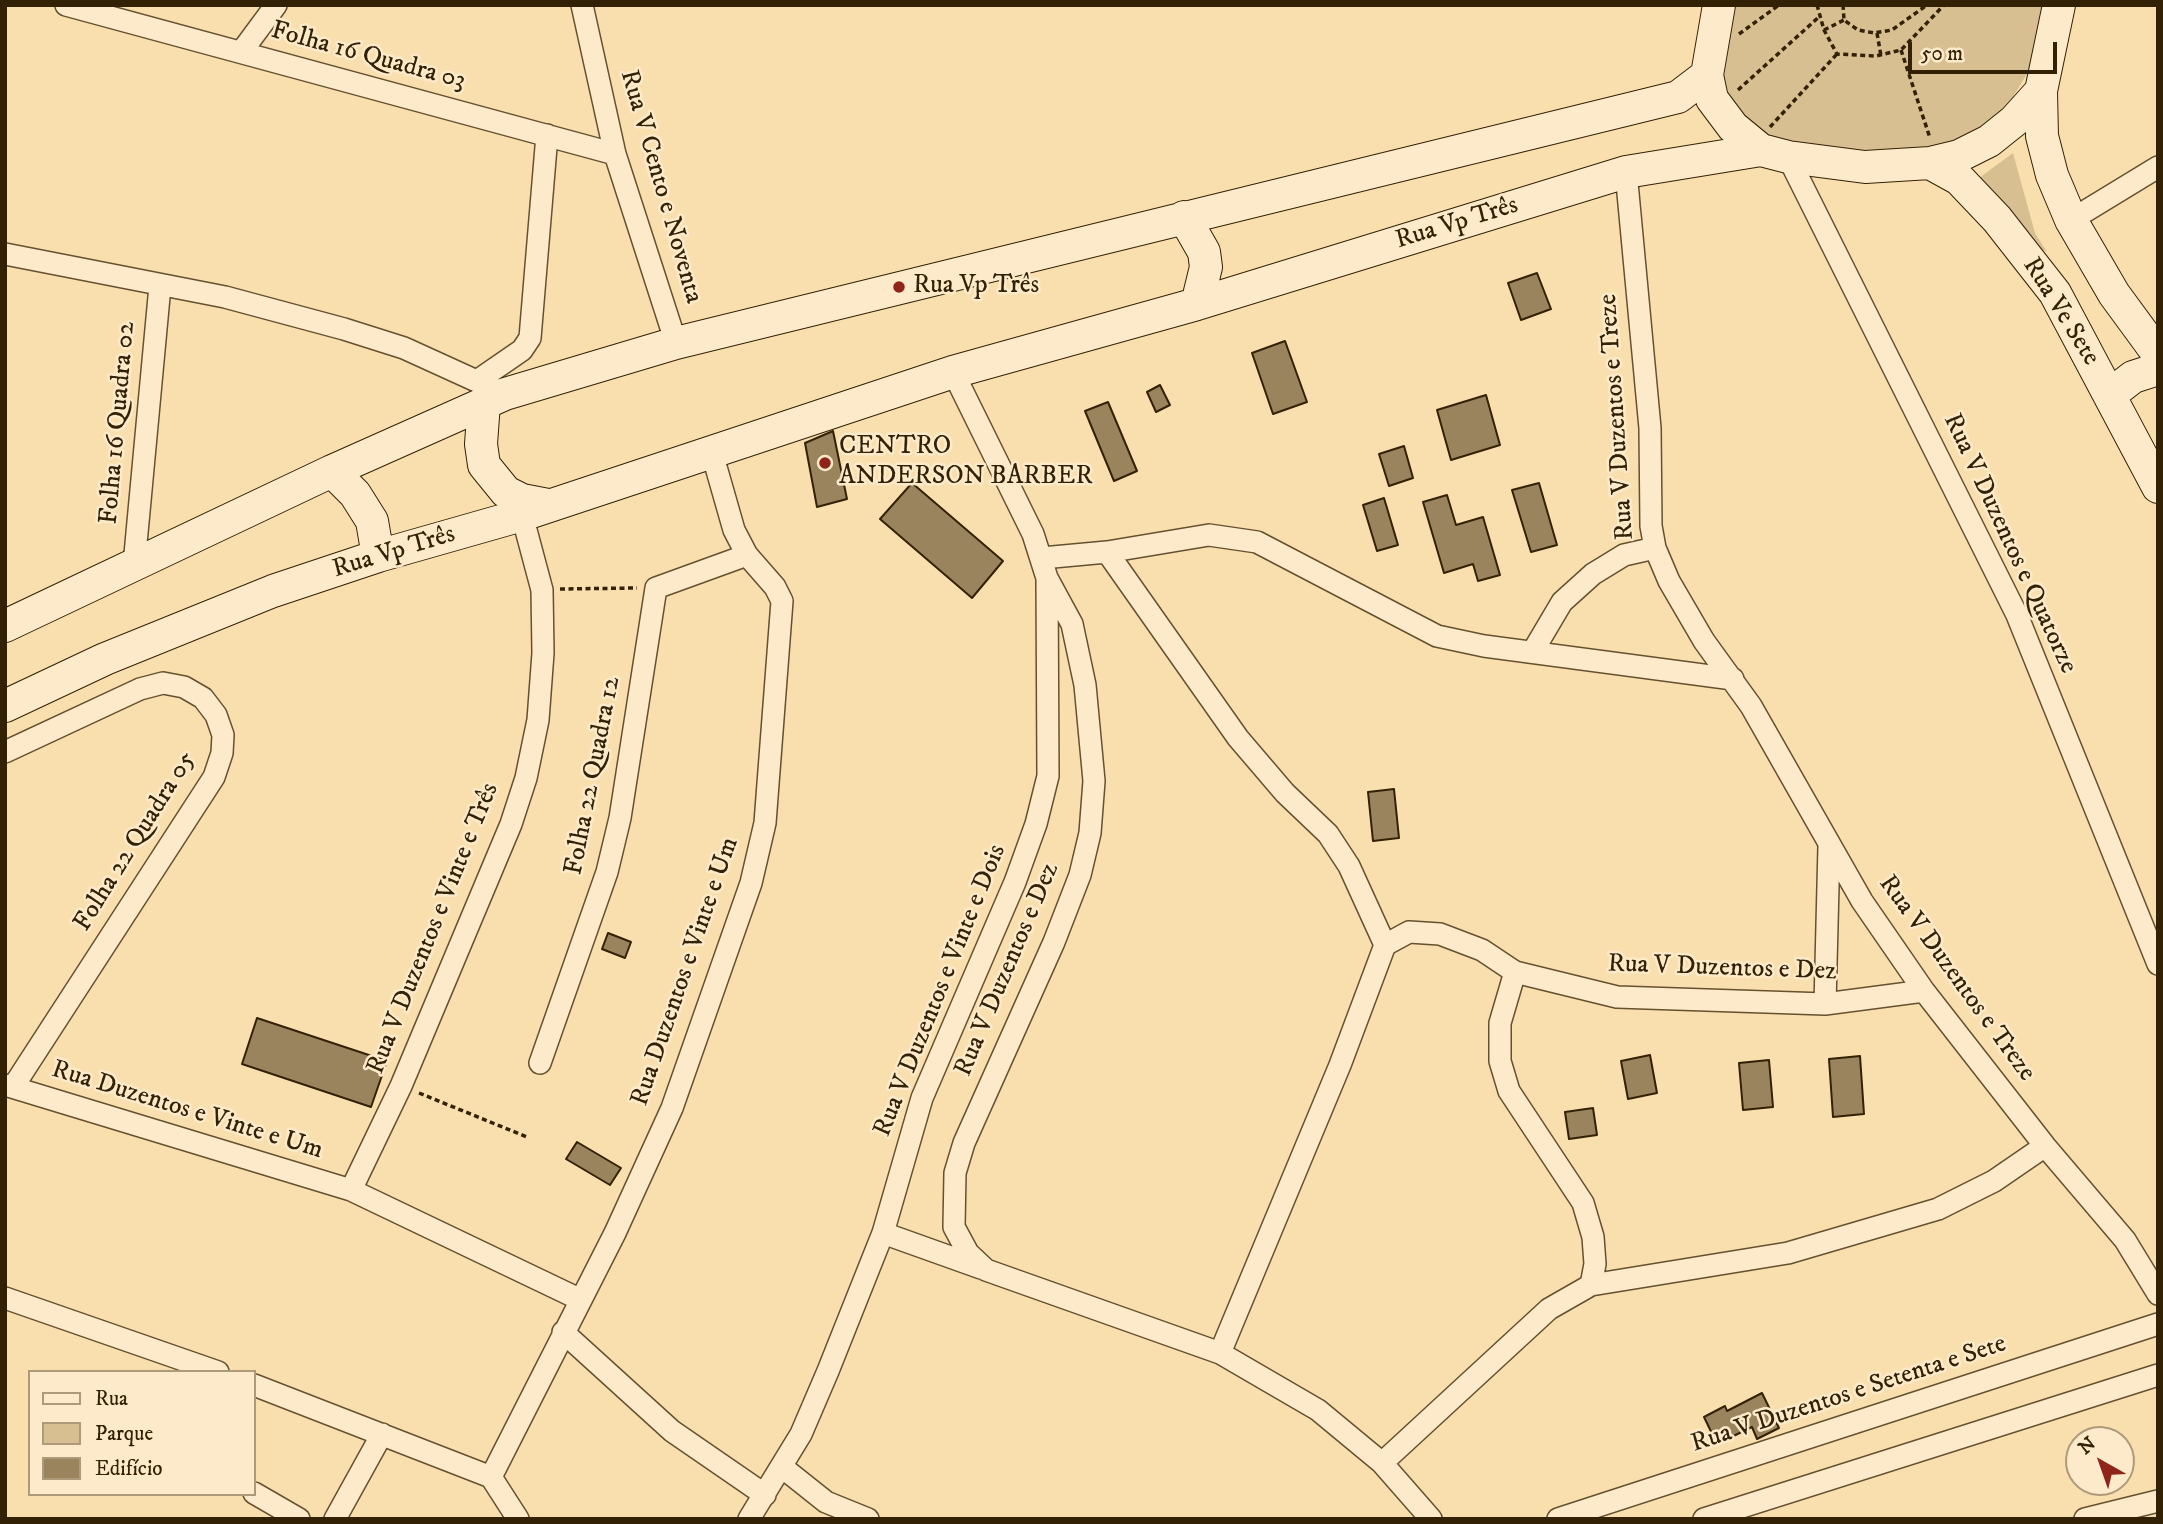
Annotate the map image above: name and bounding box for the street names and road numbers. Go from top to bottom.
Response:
street label: Folha 16 Quadra 03 [267,16,469,98]
street label: Rua V Cento e Noventa [612,67,708,307]
street label: Rua Vp Três [1392,191,1522,257]
street label: Rua Ve Sete [2015,252,2105,372]
street label: Rua V Duzentos e Treze [1594,293,1642,541]
street label: Folha 16 Quadra 02 [95,320,143,526]
street label: Rua V Duzentos e Quatorze [1935,409,2083,679]
street label: Rua Vp Três [329,520,459,586]
street label: Folha 22 Quadra 12 [559,674,629,878]
street label: Folha 22 Quadra 05 [68,746,204,938]
street label: Rua V Duzentos e Vinte e Três [361,779,507,1079]
street label: Rua Duzentos e Vinte e Um [625,834,747,1110]
street label: Rua V Duzentos e Vinte e Dois [868,840,1014,1142]
street label: Rua V Duzentos e Dez [949,859,1067,1081]
street label: Rua V Duzentos e Treze [1871,870,2041,1088]
street label: Rua V Duzentos e Dez [1607,949,1837,989]
street label: Rua Duzentos e Vinte e Um [48,1055,326,1167]
street label: Rua V Duzentos e Setenta e Sete [1688,1329,2010,1461]

